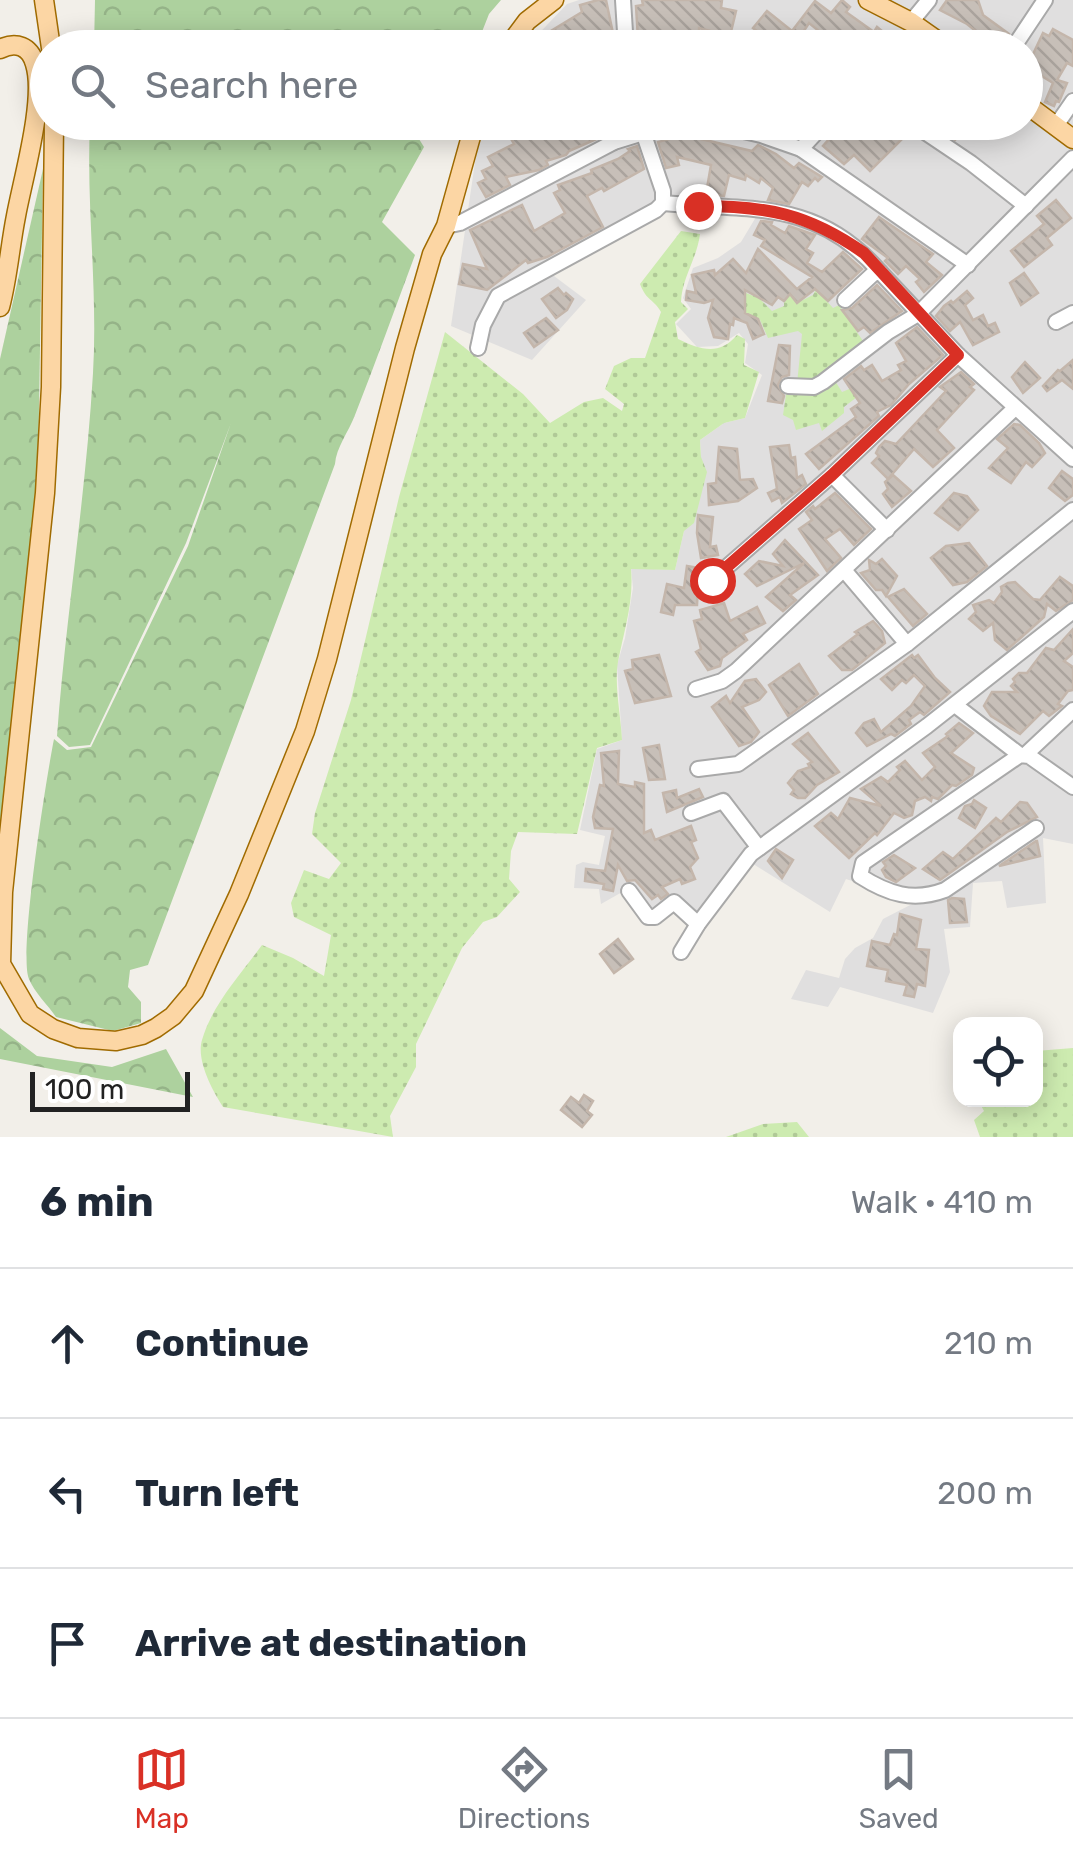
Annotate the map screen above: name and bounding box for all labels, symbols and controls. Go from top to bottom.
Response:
search box [30,30,1043,140]
icon: search [65,58,120,113]
text: Search here [145,62,358,108]
route end [676,184,722,230]
route start [690,558,736,604]
map controls [953,1017,1043,1107]
button: locate [953,1017,1043,1107]
scale bar [30,1067,190,1112]
text: 100 m [45,1073,124,1106]
text: 6 min [40,1177,154,1227]
text: Walk · 410 m [851,1183,1033,1221]
icon: ahead [40,1316,95,1371]
text: Continue [135,1320,309,1366]
text: 210 m [944,1324,1033,1362]
icon: left [40,1466,95,1521]
text: Turn left [135,1470,299,1516]
text: 200 m [937,1474,1033,1512]
icon: arrive [40,1616,95,1671]
text: Arrive at destination [135,1620,527,1666]
tab: Map [134,1742,189,1835]
tab: Directions [458,1742,590,1835]
tab: Saved [859,1742,939,1835]

